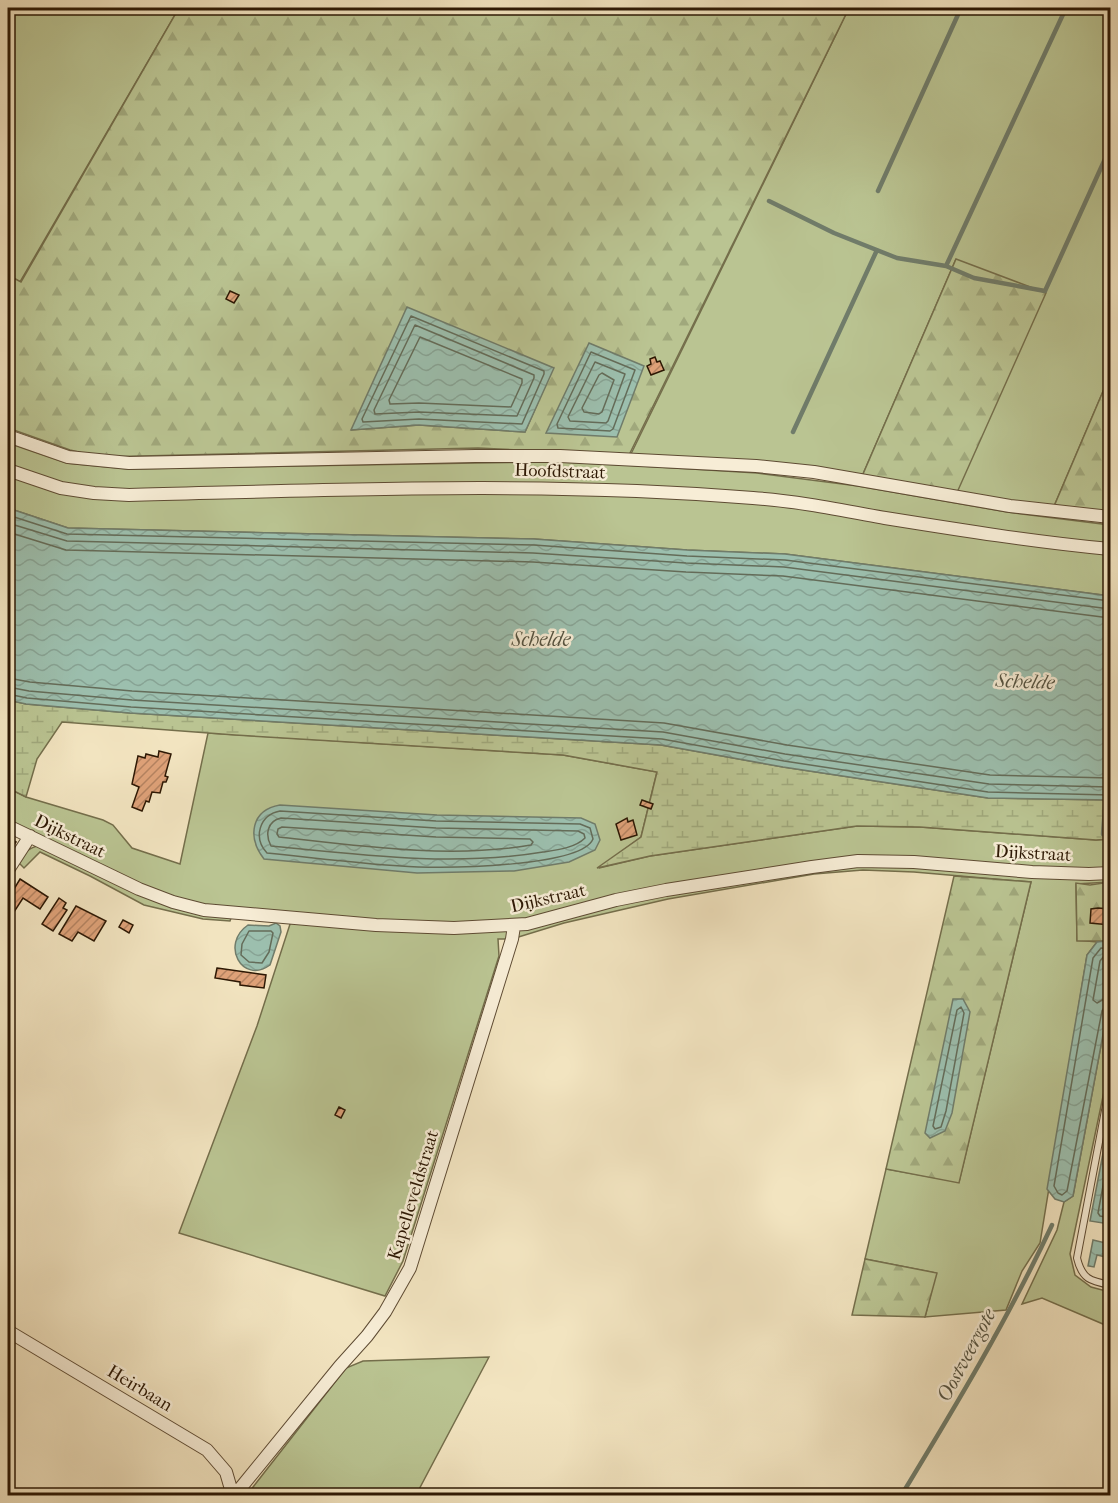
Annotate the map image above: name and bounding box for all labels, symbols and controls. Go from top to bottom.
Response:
street label: Hoofdstraat [514,459,607,484]
water label: Schelde [511,628,571,651]
water label: Schelde [994,669,1056,694]
street label: Dijkstraat [31,810,109,863]
street label: Dijkstraat [994,841,1072,866]
street label: Dijkstraat [508,880,588,917]
street label: Kapelleveldstraat [384,1127,443,1263]
water label: Oostveergote [932,1304,1001,1406]
street label: Heirbaan [103,1361,177,1416]

